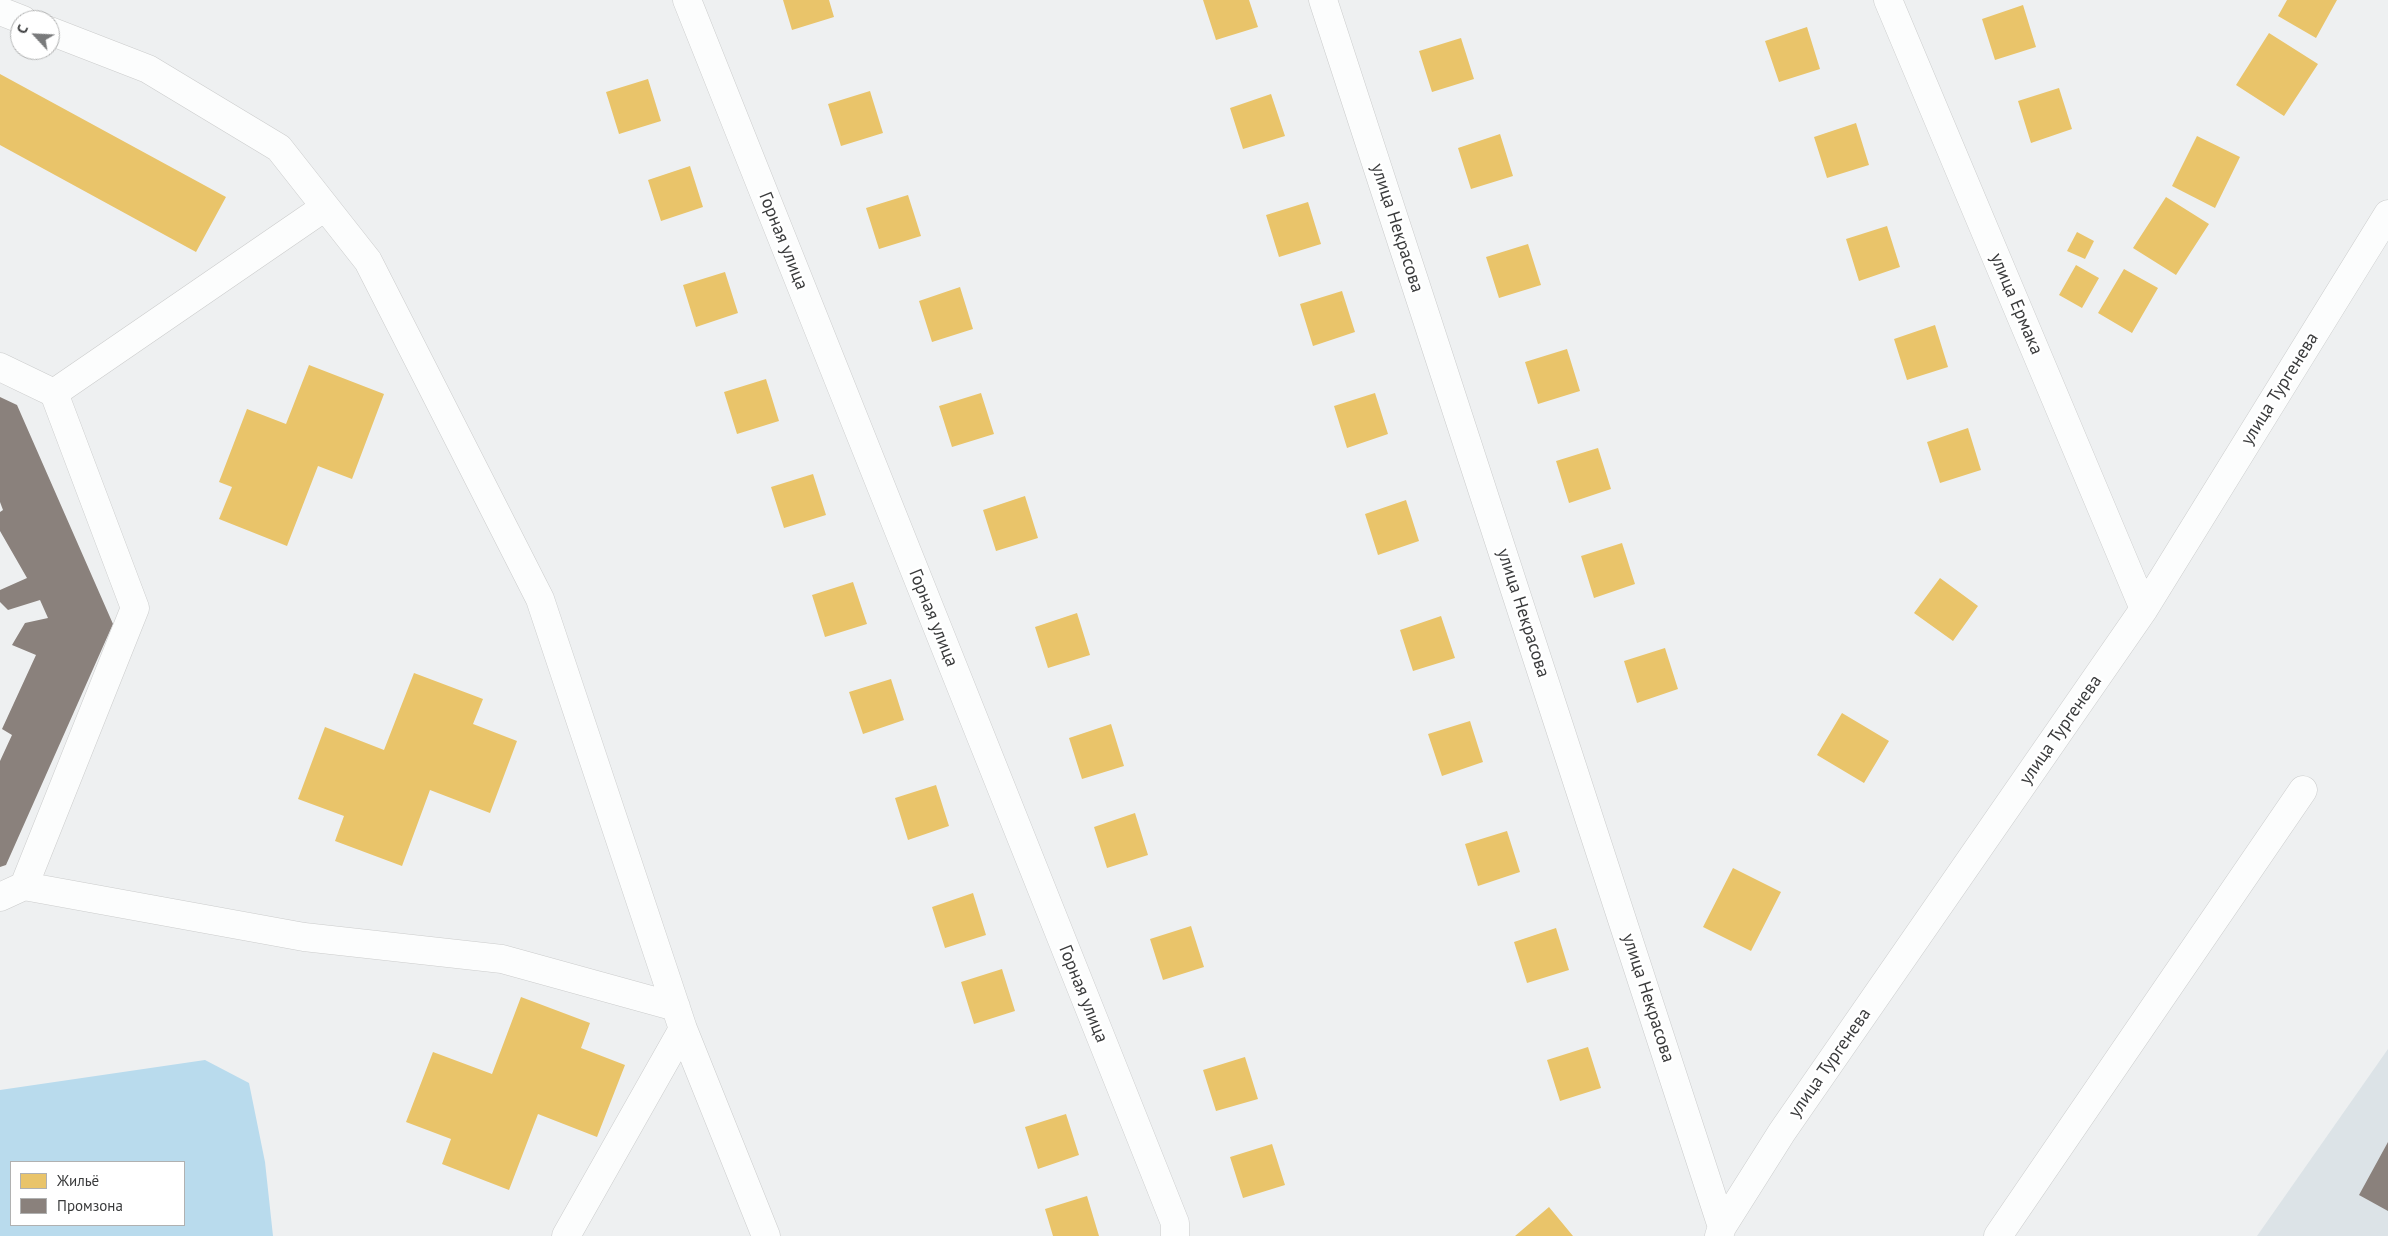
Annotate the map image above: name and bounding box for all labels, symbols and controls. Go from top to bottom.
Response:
north arrow [10,10,60,60]
text: С [12,22,32,36]
street label: улица Некрасова [1366,161,1428,295]
street label: Горная улица [754,189,812,293]
street label: улица Ермака [1985,250,2047,358]
street label: улица Тургенева [2237,329,2323,449]
street label: улица Некрасова [1492,546,1554,680]
street label: Горная улица [904,566,962,670]
street label: улица Тургенева [2015,671,2107,789]
street label: улица Некрасова [1617,931,1679,1065]
street label: Горная улица [1054,942,1112,1046]
street label: улица Тургенева [1784,1004,1876,1122]
legend [10,1161,185,1226]
text: Жильё [57,1171,99,1190]
text: Промзона [57,1196,123,1215]

